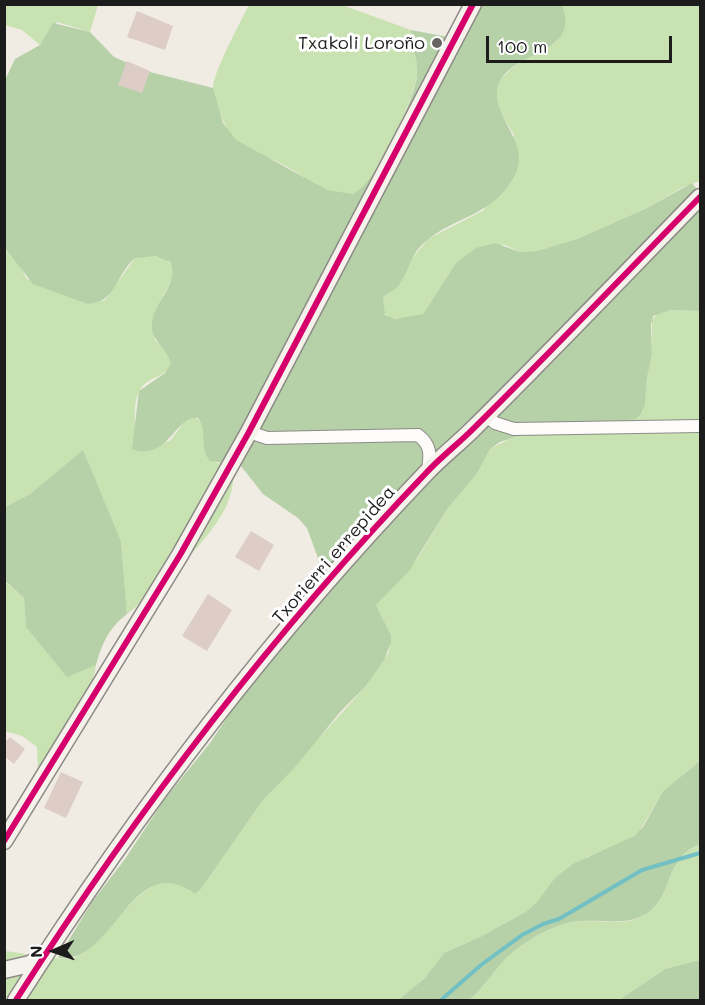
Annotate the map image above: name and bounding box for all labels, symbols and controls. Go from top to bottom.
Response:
scale bar [489,24,675,62]
place label: Txakoli Loroño [298,32,425,54]
text: 100 m [497,34,547,58]
marker: Txakoli Loroño [430,36,444,50]
street label: Txorierri errepidea [268,482,400,628]
north arrow [24,921,84,981]
text: N [25,945,46,958]

